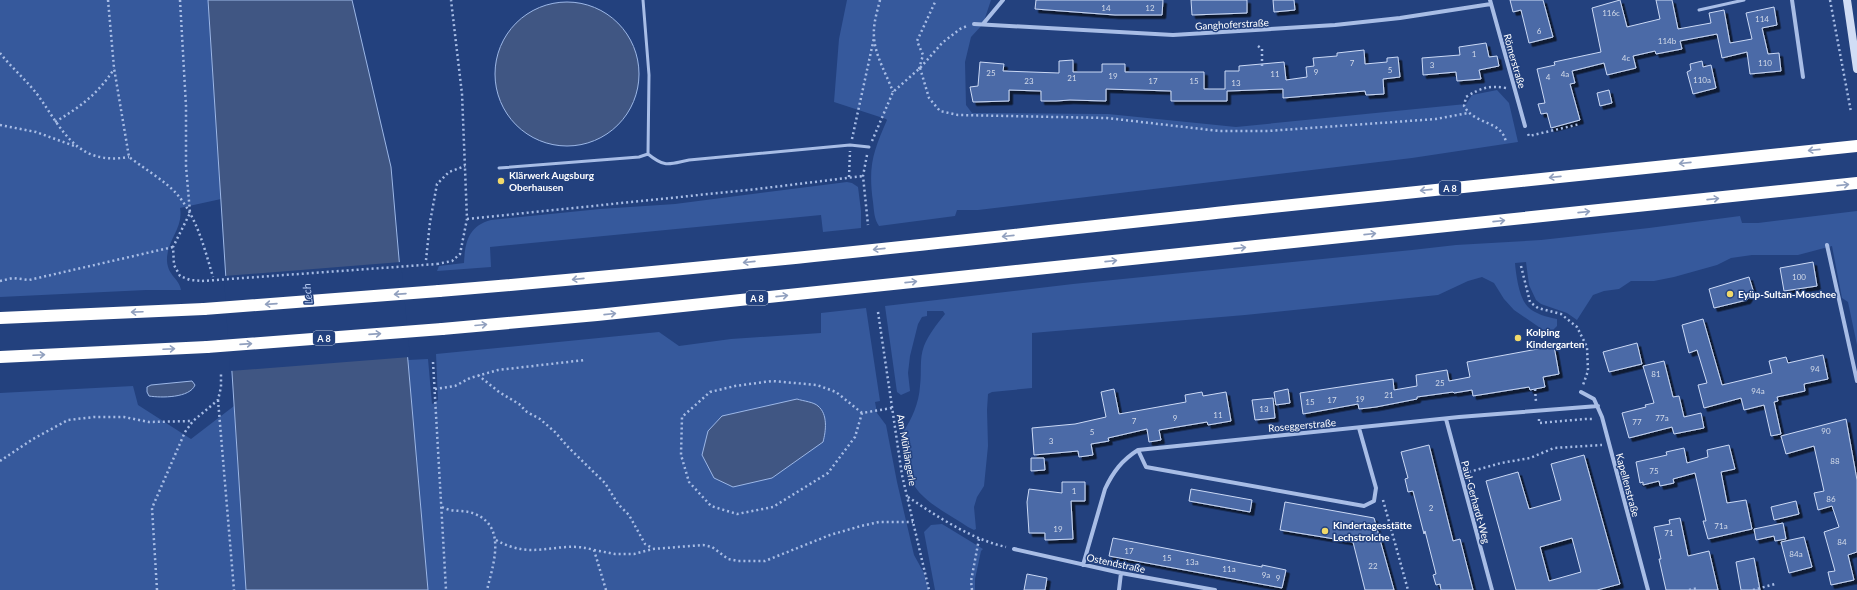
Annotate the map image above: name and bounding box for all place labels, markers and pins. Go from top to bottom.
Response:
place label: Klärwerk Augsburg Oberhausen [509,169,595,193]
marker: Klärwerk Augsburg Oberhausen [496,176,506,186]
place label: Eyüp-Sultan-Moschee [1738,288,1837,300]
marker: Eyüp-Sultan-Moschee [1725,289,1735,299]
place label: Kolping Kindergarten [1526,326,1585,350]
marker: Kolping Kindergarten [1513,333,1523,343]
place label: Kindertagesstätte Lechstrolche [1333,519,1413,543]
marker: Kindertagesstätte Lechstrolche [1320,526,1330,536]

